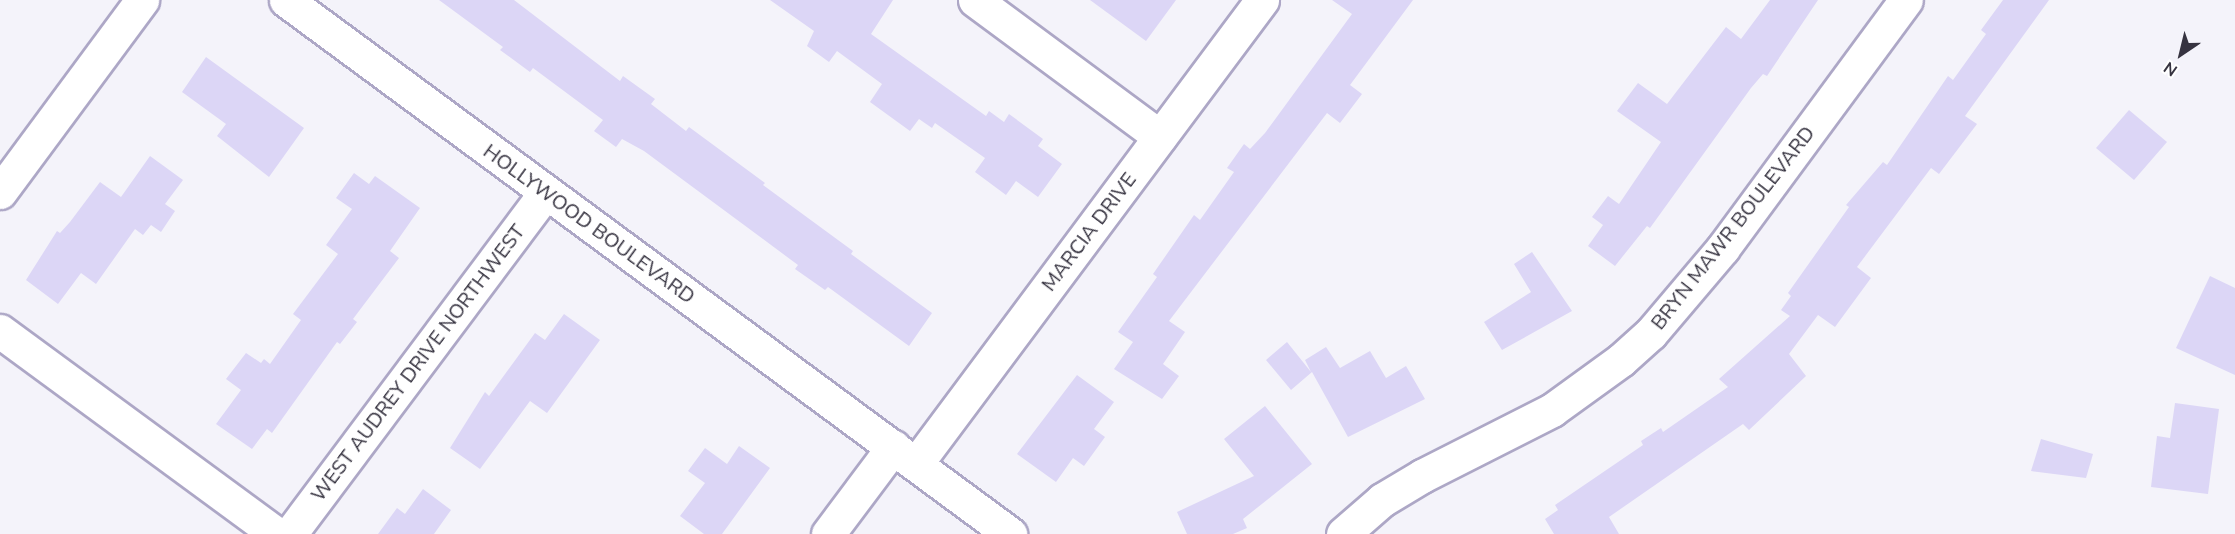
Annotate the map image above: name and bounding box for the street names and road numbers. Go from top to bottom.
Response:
street label: BRYN MAWR BOULEVARD [1646,122,1820,334]
street label: HOLLYWOOD BOULEVARD [479,139,699,309]
street label: MARCIA DRIVE [1037,168,1141,296]
street label: WEST AUDREY DRIVE NORTHWEST [306,220,530,506]

